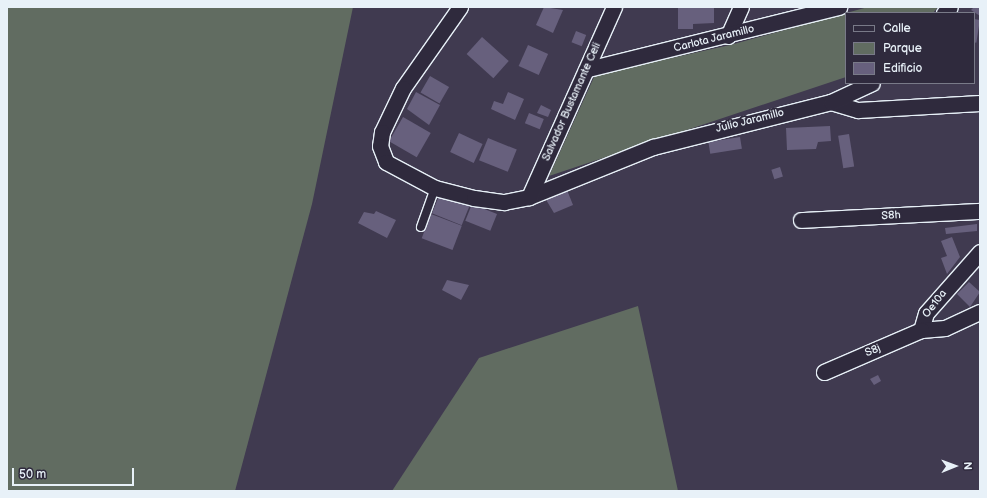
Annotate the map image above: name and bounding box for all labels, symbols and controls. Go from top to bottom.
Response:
legend [845,12,975,84]
text: Calle [883,21,911,36]
street label: Carlota Jaramillo [672,23,756,55]
street label: Salvador Bustamante Celi [540,41,604,163]
text: Parque [883,41,922,56]
text: Edificio [883,61,922,76]
street label: Julio Jaramillo [714,106,786,136]
street label: S8h [881,209,901,223]
street label: Oe10a [920,287,950,321]
street label: S8j [863,342,883,360]
north arrow [935,446,975,486]
scale bar [14,460,136,486]
text: N [961,462,974,470]
text: 50 m [19,467,46,482]

